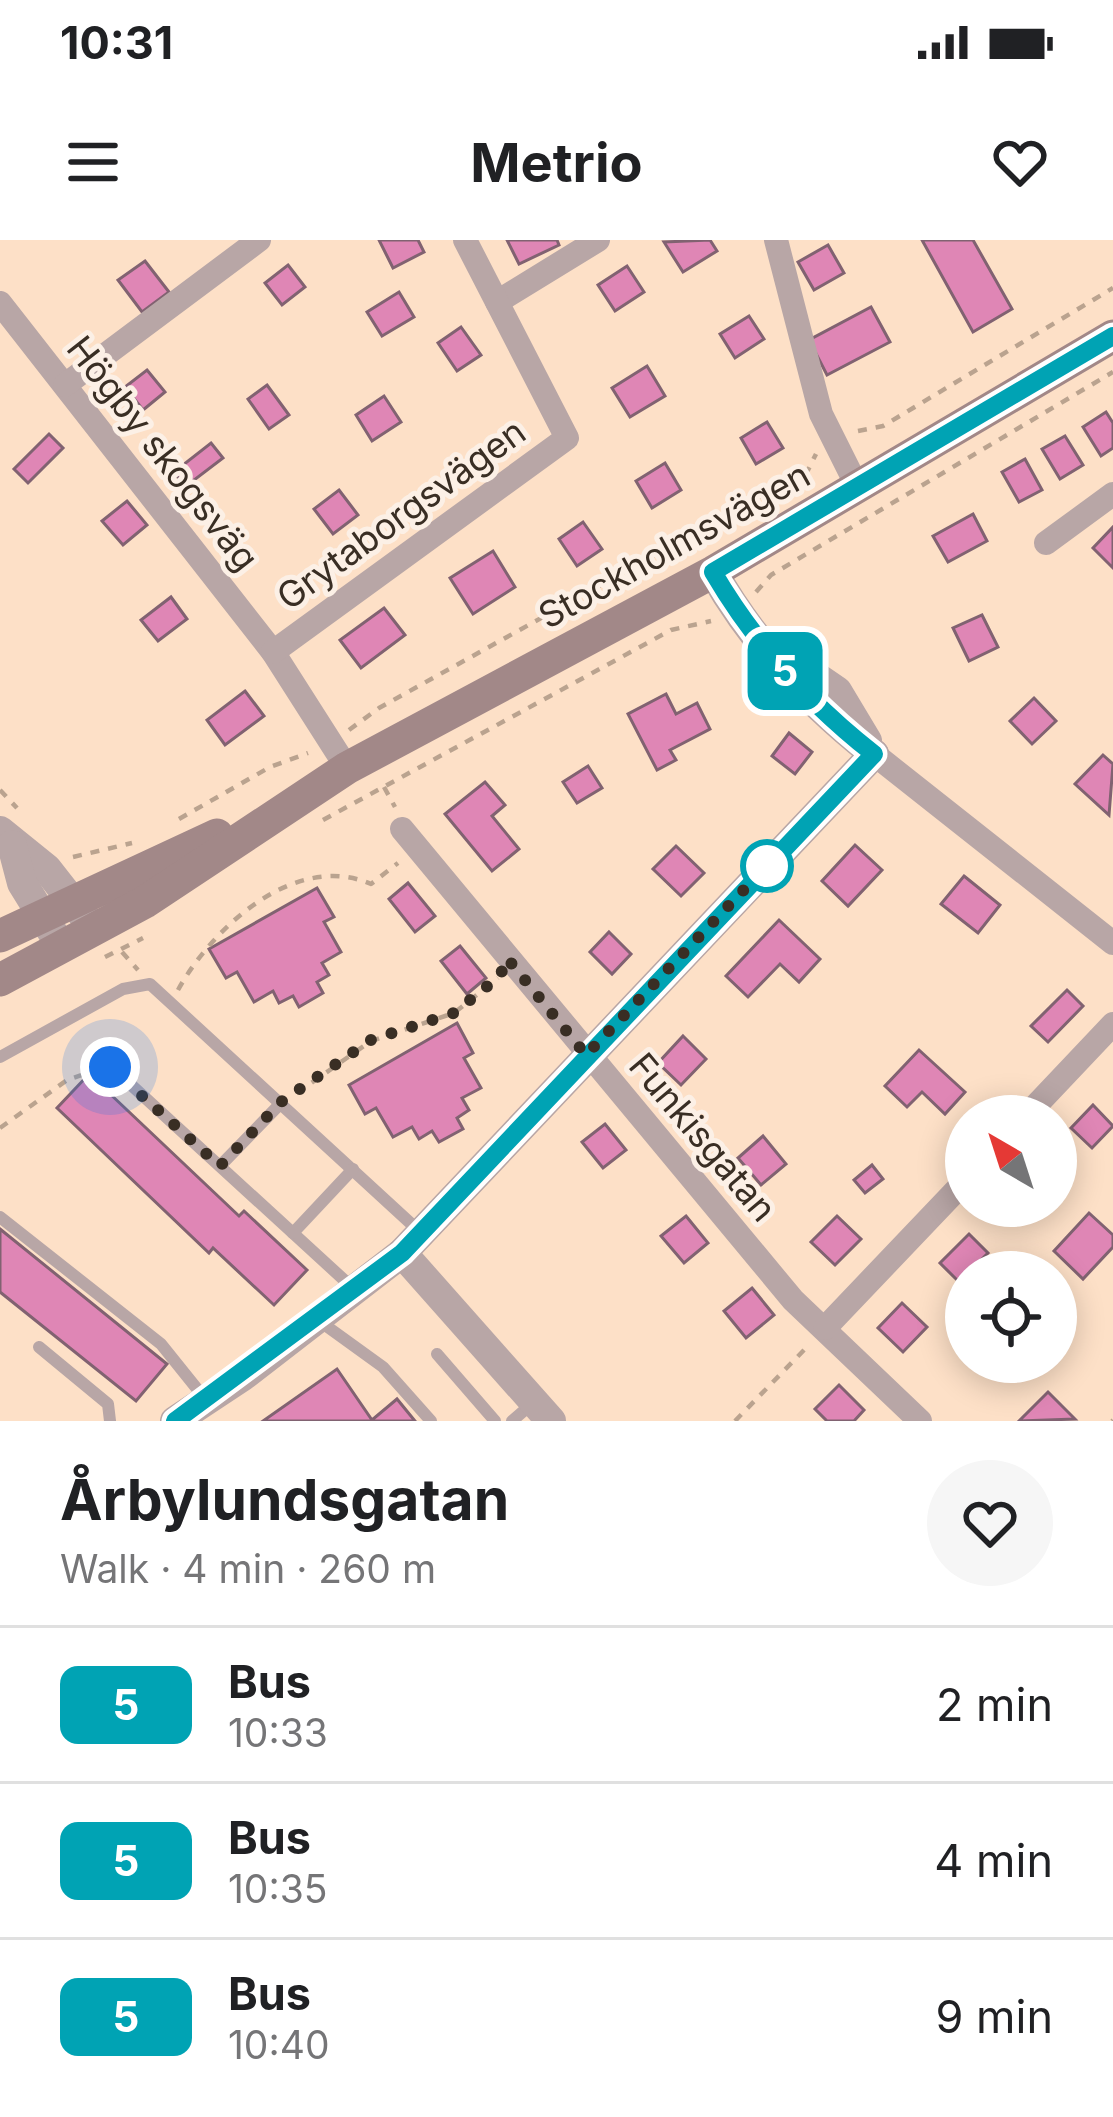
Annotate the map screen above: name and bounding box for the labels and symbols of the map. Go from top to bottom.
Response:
street label: Högby skogsväg [58,327,268,579]
street label: Grytaborgsvägen [268,409,534,619]
street label: Stockholmsvägen [531,452,817,638]
line badge: 5 [746,632,824,710]
unlabelled marker [742,841,792,891]
your location [80,1037,140,1097]
street label: Funkisgatan [620,1044,786,1230]
north arrow [945,1095,1077,1227]

